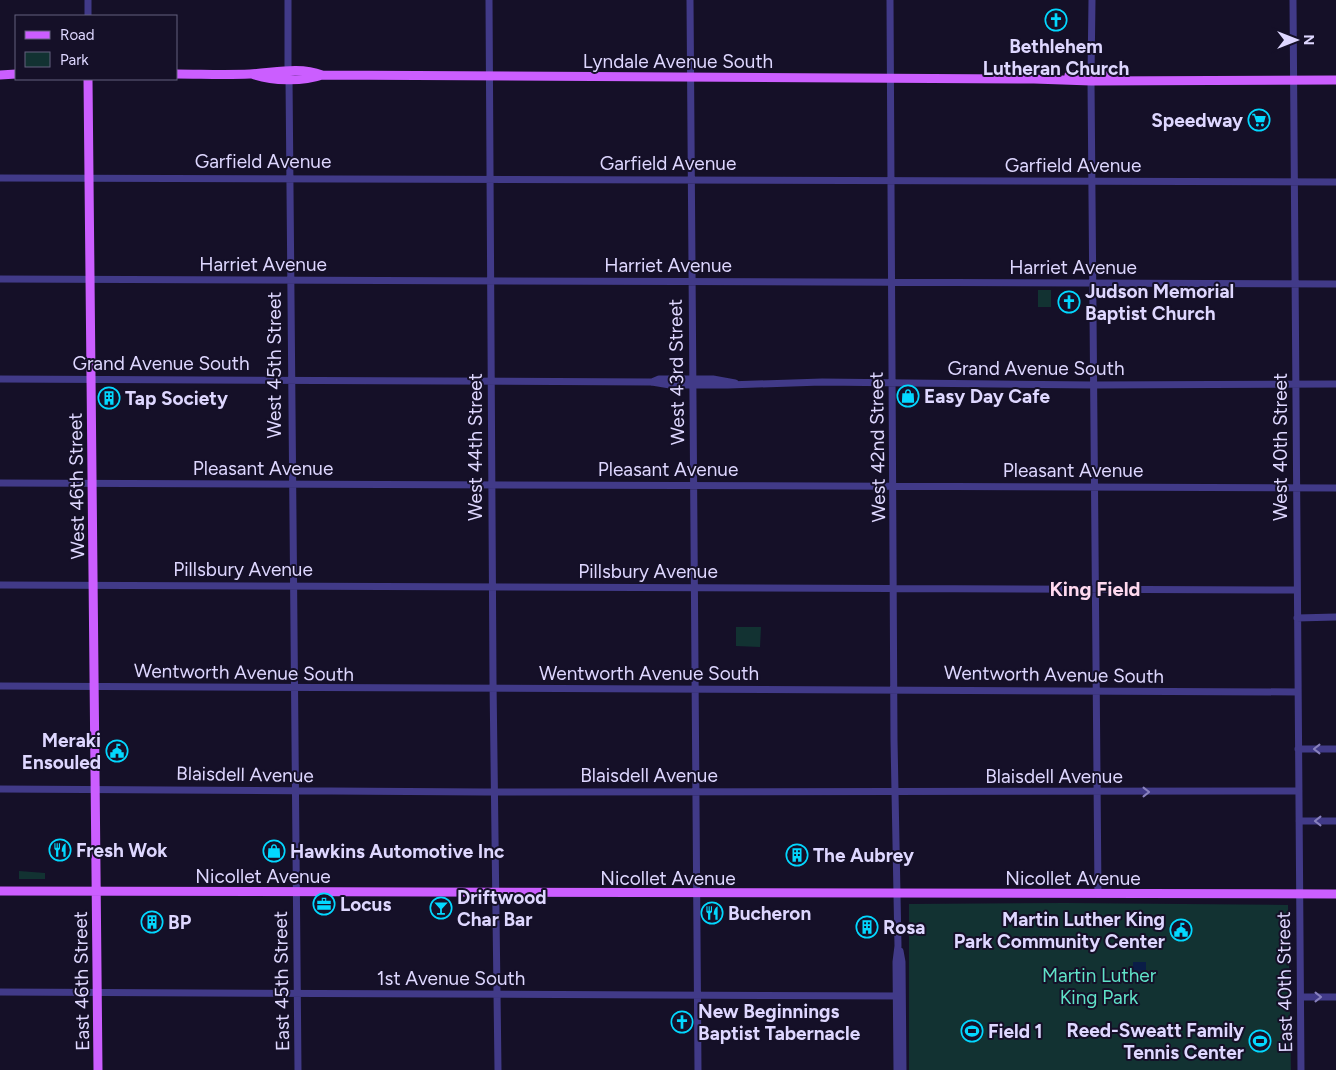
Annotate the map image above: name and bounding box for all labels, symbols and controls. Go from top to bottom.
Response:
church icon: Bethlehem Lutheran Church [1044,8,1068,32]
legend [15,15,178,80]
north arrow [1271,15,1321,65]
text: Road [60,26,95,44]
place label: Bethlehem Lutheran Church [983,35,1129,80]
text: N [1300,35,1317,45]
street label: Lyndale Avenue South [583,50,773,73]
text: Park [60,51,89,69]
supermarket icon: Speedway [1247,108,1271,132]
place label: Speedway [1151,109,1243,132]
street label: Garfield Avenue [195,150,331,173]
street label: Garfield Avenue [600,152,736,175]
street label: Garfield Avenue [1005,154,1141,177]
street label: Harriet Avenue [199,253,327,276]
street label: Harriet Avenue [604,254,732,277]
street label: Harriet Avenue [1009,256,1137,279]
place label: Judson Memorial Baptist Church [1085,280,1234,325]
church icon: Judson Memorial Baptist Church [1057,290,1081,314]
street label: West 45th Street [263,292,286,438]
street label: West 43rd Street [664,299,689,445]
street label: Grand Avenue South [73,352,250,375]
street label: Grand Avenue South [948,357,1125,380]
street label: West 42nd Street [865,371,890,522]
street label: West 44th Street [464,373,487,521]
street label: West 40th Street [1269,373,1292,521]
shop icon: Easy Day Cafe [896,384,920,408]
place label: Easy Day Cafe [924,385,1050,408]
building icon: Tap Society [97,386,121,410]
place label: Tap Society [125,387,228,410]
street label: West 46th Street [64,412,89,560]
street label: Pleasant Avenue [193,457,333,480]
street label: Pleasant Avenue [598,458,738,481]
street label: Pleasant Avenue [1003,459,1143,482]
street label: Pillsbury Avenue [173,558,313,581]
street label: Pillsbury Avenue [578,560,718,583]
district label: King Field [1050,577,1140,601]
street label: Wentworth Avenue South [134,659,354,686]
street label: Wentworth Avenue South [944,661,1164,688]
street label: Wentworth Avenue South [539,662,759,685]
place label: Meraki Ensouled [22,729,101,774]
public building icon: Meraki Ensouled [105,739,129,763]
one-way arrow [1313,744,1320,754]
street label: Blaisdell Avenue [176,762,314,787]
street label: Blaisdell Avenue [580,764,718,787]
street label: Blaisdell Avenue [985,765,1123,788]
one-way arrow [1142,787,1150,797]
one-way arrow [1313,816,1321,826]
restaurant icon: Fresh Wok [48,838,72,862]
place label: Fresh Wok [76,839,168,862]
shop icon: Hawkins Automotive Inc [262,839,286,863]
place label: Hawkins Automotive Inc [290,840,504,863]
building icon: The Aubrey [785,843,809,867]
place label: The Aubrey [813,844,914,867]
street label: Nicollet Avenue [195,865,331,888]
street label: Nicollet Avenue [600,867,736,890]
street label: Nicollet Avenue [1005,867,1141,890]
place label: Driftwood Char Bar [457,886,547,931]
office icon: Locus [312,892,336,916]
place label: Locus [340,893,391,916]
bar icon: Driftwood Char Bar [429,896,453,920]
restaurant icon: Bucheron [700,901,724,925]
place label: Bucheron [728,902,811,925]
place label: Martin Luther King Park Community Center [954,908,1165,953]
building icon: BP [140,910,164,934]
street label: East 46th Street [69,911,94,1051]
place label: BP [168,911,192,934]
street label: East 45th Street [269,911,294,1051]
street label: East 40th Street [1272,911,1297,1053]
building icon: Rosa [855,915,879,939]
place label: Rosa [883,916,925,939]
public building icon: Martin Luther King Park Community Center [1169,918,1193,942]
park label: Martin Luther King Park [1042,964,1157,1009]
street label: 1st Avenue South [377,967,525,990]
one-way arrow [1315,992,1323,1002]
place label: New Beginnings Baptist Tabernacle [698,1000,861,1045]
church icon: New Beginnings Baptist Tabernacle [670,1010,694,1034]
sports icon: Field 1 [960,1019,984,1043]
place label: Reed-Sweatt Family Tennis Center [1066,1019,1244,1064]
place label: Field 1 [988,1020,1043,1043]
sports icon: Reed-Sweatt Family Tennis Center [1248,1029,1272,1053]

